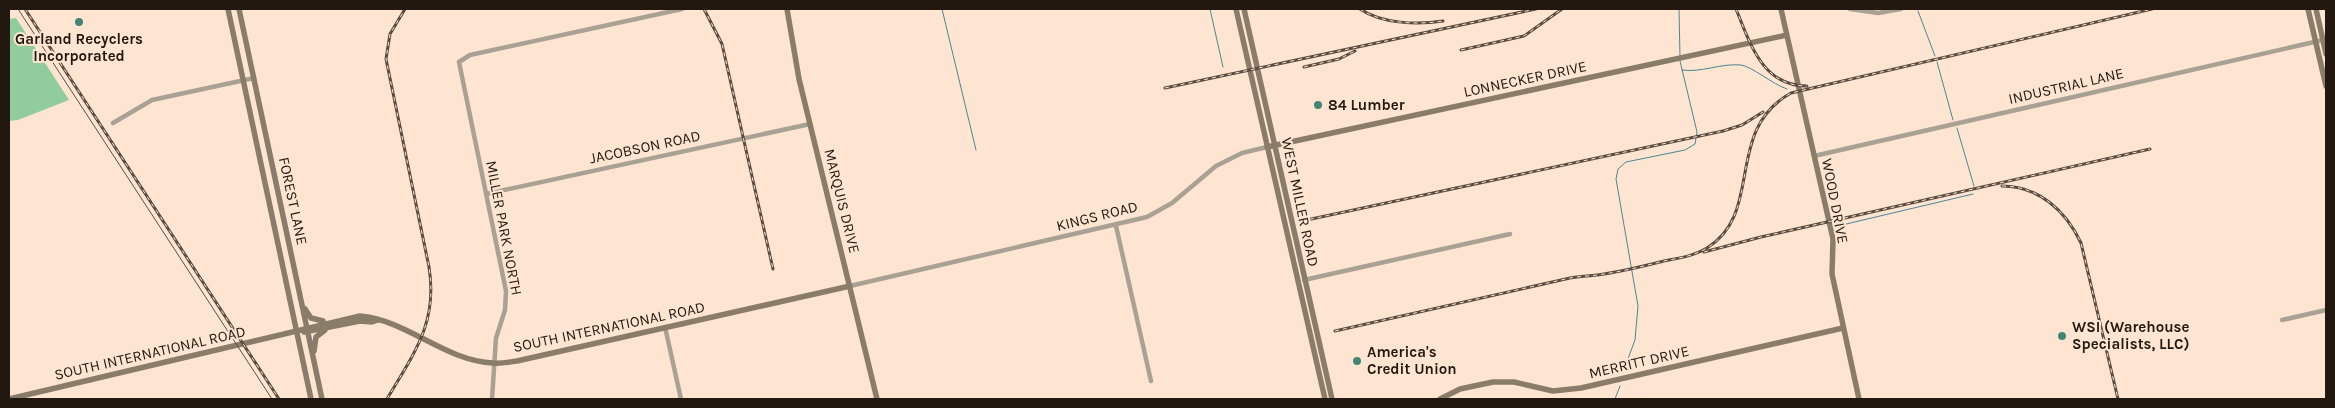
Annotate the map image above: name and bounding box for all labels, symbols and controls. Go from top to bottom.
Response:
marker: Garland Recyclers Incorporated [73,16,85,28]
place label: Garland Recyclers Incorporated [15,30,143,65]
street label: LONNECKER DRIVE [1462,57,1588,101]
street label: INDUSTRIAL LANE [2007,64,2125,108]
place label: 84 Lumber [1328,96,1405,114]
marker: 84 Lumber [1312,99,1324,111]
street label: JACOBSON ROAD [588,126,702,168]
street label: WEST MILLER ROAD [1278,136,1322,268]
street label: MARQUIS DRIVE [820,147,864,255]
street label: FOREST LANE [275,155,311,247]
street label: WOOD DRIVE [1818,157,1852,245]
street label: MILLER PARK NORTH [482,159,526,297]
street label: KINGS ROAD [1054,197,1140,235]
street label: SOUTH INTERNATIONAL ROAD [511,298,707,356]
place label: WSI (Warehouse Specialists, LLC) [2072,318,2189,353]
street label: SOUTH INTERNATIONAL ROAD [53,322,247,384]
marker: WSI (Warehouse Specialists, LLC) [2056,330,2068,342]
street label: MERRITT DRIVE [1587,342,1691,382]
place label: America's Credit Union [1367,343,1457,378]
marker: America's Credit Union [1351,355,1363,367]

